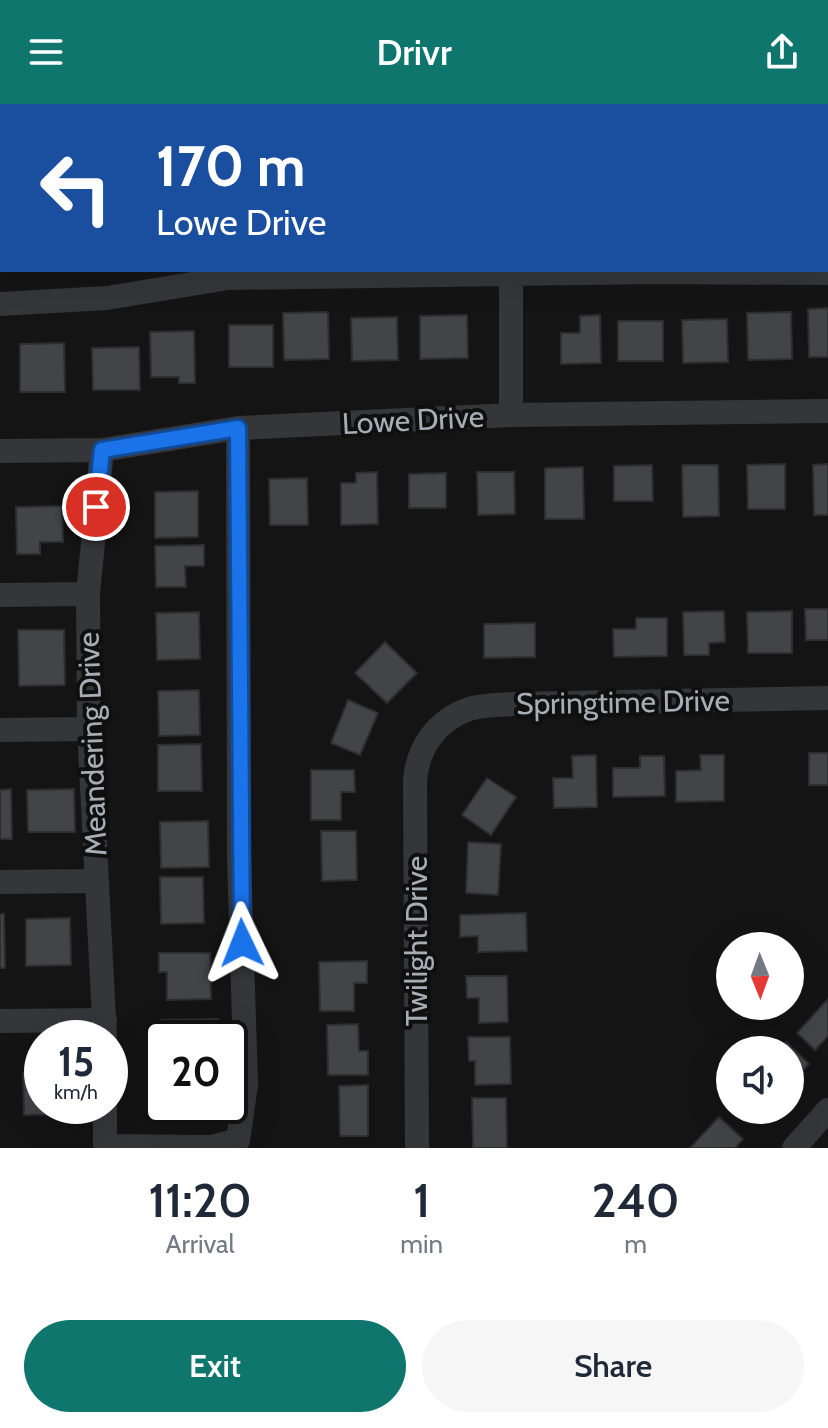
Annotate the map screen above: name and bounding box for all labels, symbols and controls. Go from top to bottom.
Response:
icon: menu [24,30,68,74]
text: Drivr [376,30,452,74]
icon: share [760,30,804,74]
text: 170 m [156,132,306,200]
icon: left [24,136,128,240]
text: Lowe Drive [156,200,327,244]
street label: Lowe Drive [341,398,485,442]
pin [62,473,130,541]
icon: arrive [74,485,118,529]
street label: Meandering Drive [70,631,114,857]
street label: Springtime Drive [516,682,730,722]
street label: Twilight Drive [398,856,435,1026]
position arrow [200,901,284,985]
north arrow [716,932,804,1020]
map controls [716,932,804,1124]
speed limit sign: 20 [144,1020,248,1124]
button: sound [716,1036,804,1124]
text: 15 [58,1037,94,1086]
text: km/h [54,1080,98,1104]
text: 11:20 [148,1171,252,1229]
text: 1 [413,1171,430,1229]
text: 240 [591,1171,680,1229]
text: Arrival [166,1228,235,1260]
text: min [400,1228,443,1260]
text: m [624,1228,647,1260]
button: Exit [24,1320,406,1412]
button: Share [422,1320,804,1412]

